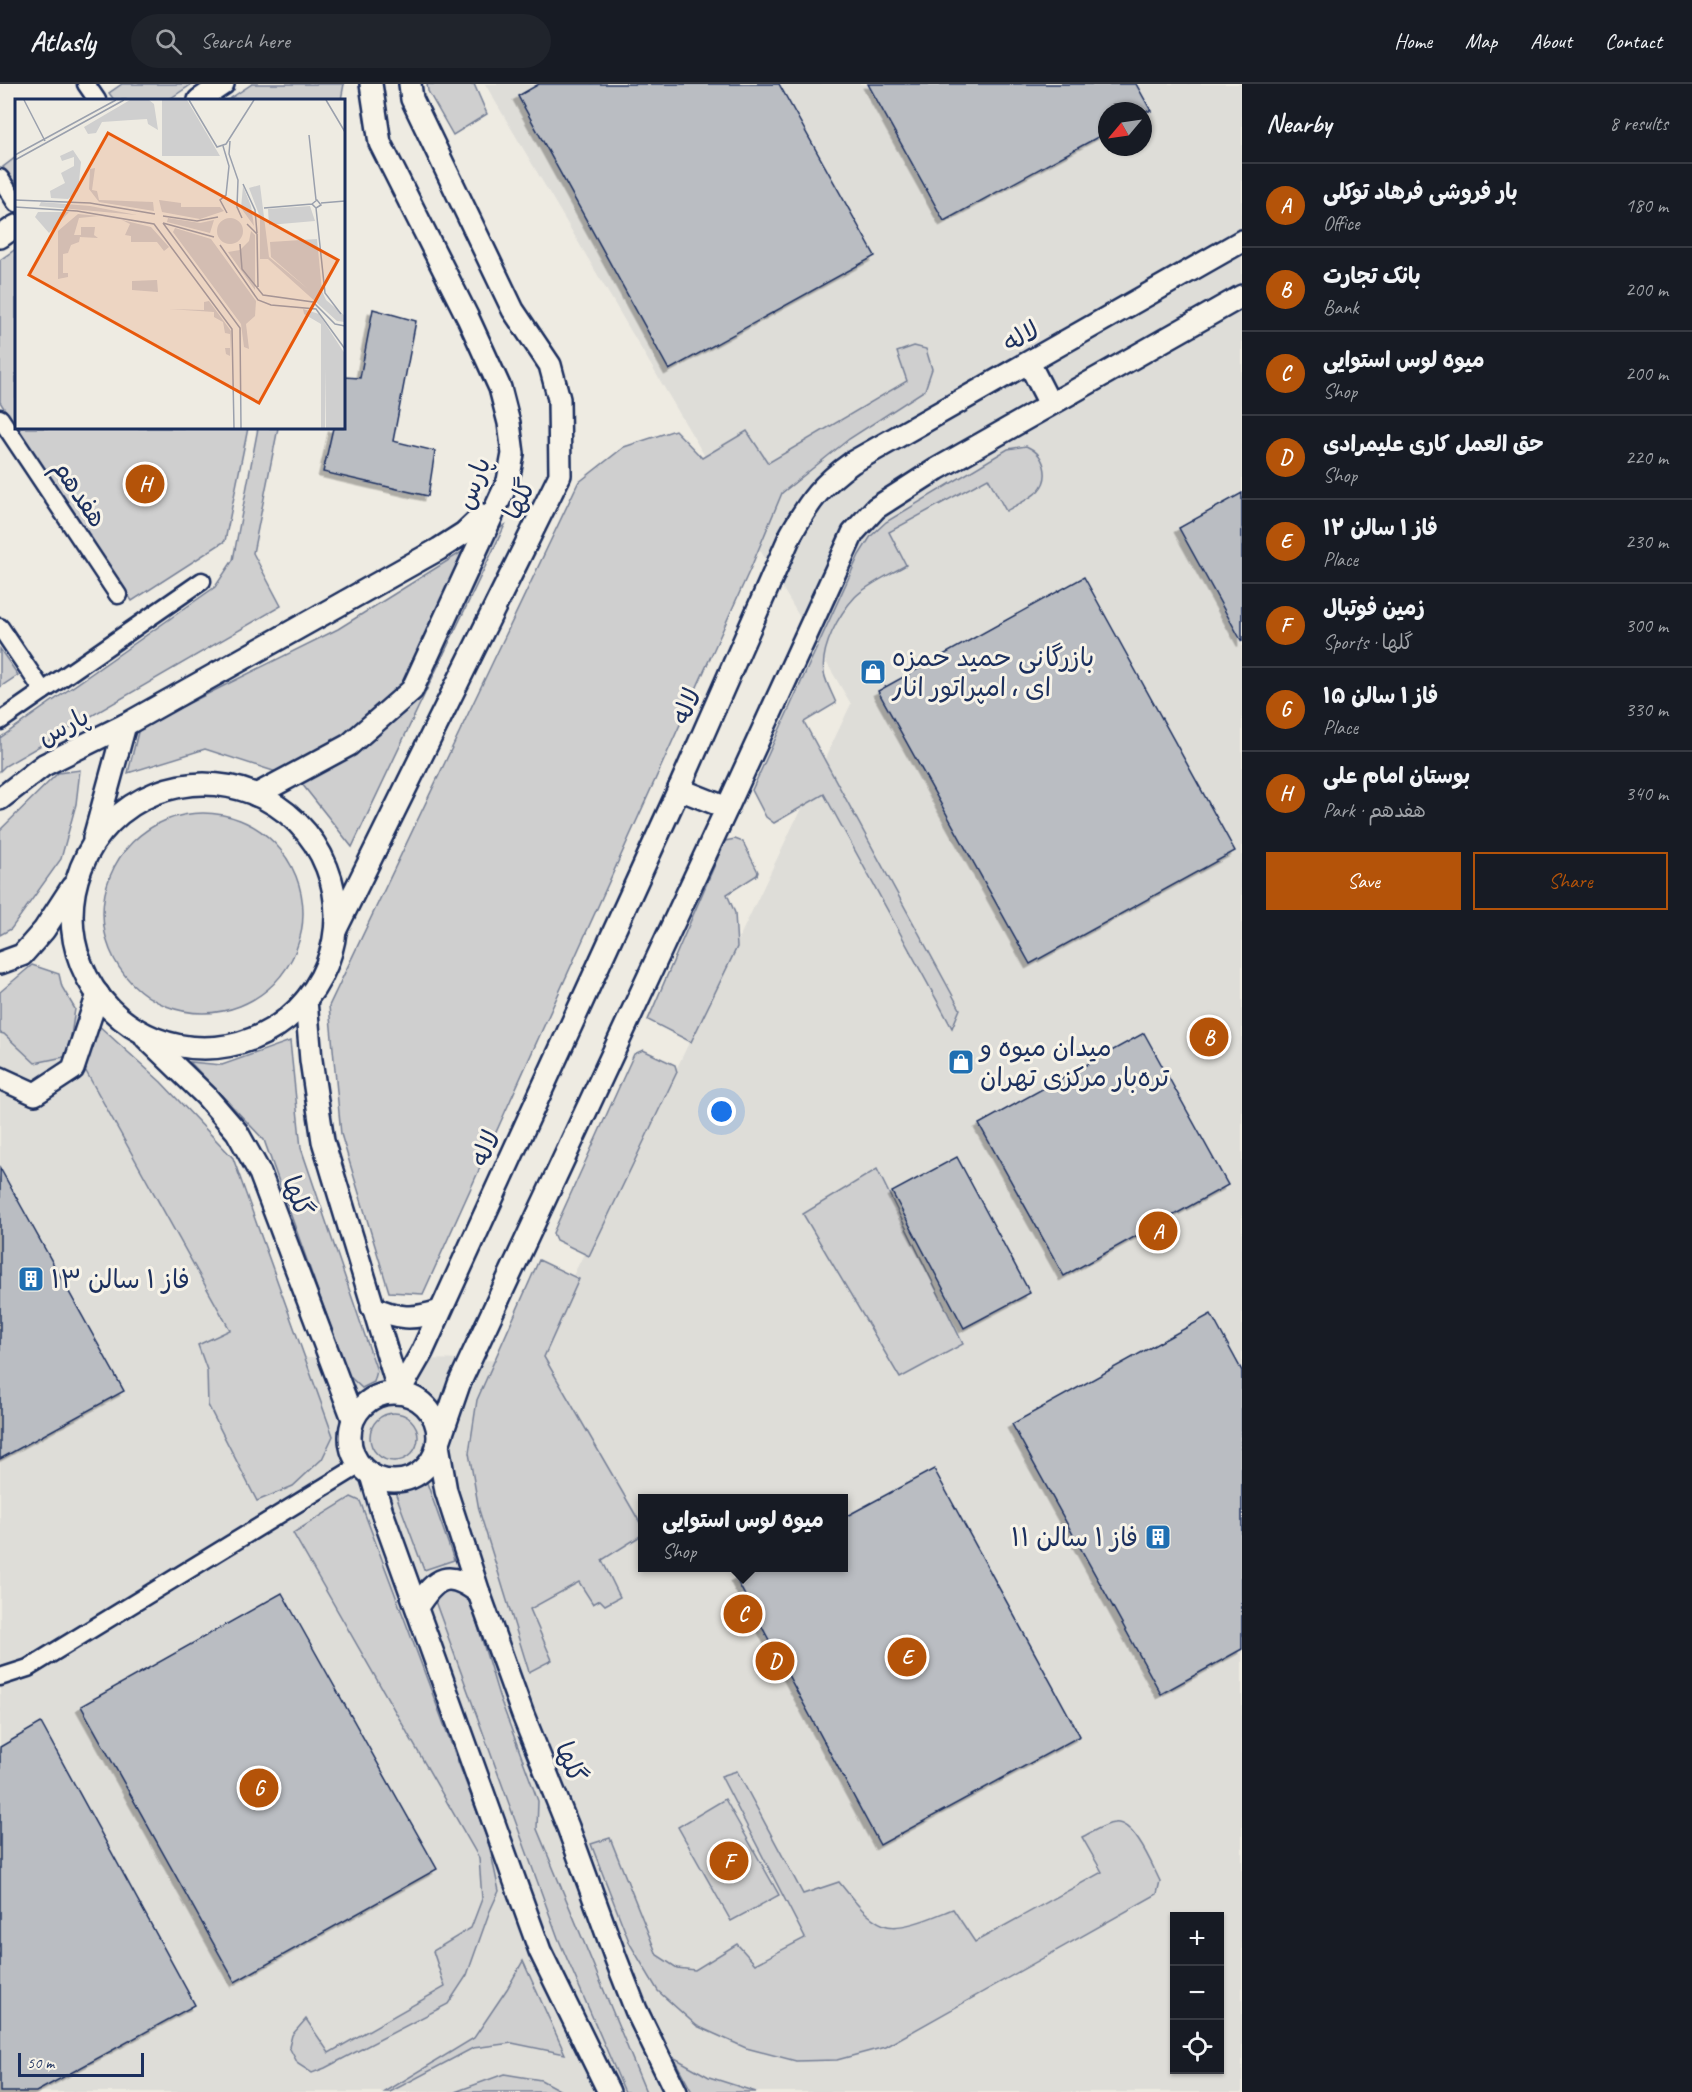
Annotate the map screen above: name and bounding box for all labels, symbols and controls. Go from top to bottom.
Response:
search box [131,14,551,68]
text: Atlasly [30,24,95,59]
icon: search [152,25,185,58]
text: Search here [200,27,290,55]
text: Home [1394,28,1432,54]
text: Map [1465,28,1497,54]
text: About [1530,28,1572,54]
text: Contact [1605,28,1662,54]
inset map [15,99,345,429]
north arrow [1098,102,1152,156]
text: Nearby [1266,107,1331,140]
text: 8 results [1609,111,1668,136]
text: بار فروشی فرهاد توکلی [1323,178,1518,206]
text: A [1280,193,1291,218]
text: 180 m [1625,193,1668,218]
text: Office [1323,211,1360,236]
text: بانک تجارت [1323,262,1421,290]
text: B [1280,277,1291,302]
text: 200 m [1625,277,1668,302]
text: Bank [1323,295,1358,320]
street label: لاله [997,313,1045,360]
text: میوه لوس استوایی [1323,346,1485,374]
text: C [1281,361,1290,386]
text: 200 m [1625,361,1668,386]
text: Shop [1323,379,1357,404]
text: حق العمل کاری علیمرادی [1323,430,1544,458]
text: D [1280,445,1291,470]
text: 220 m [1625,445,1668,470]
street label: پارس [448,452,499,514]
street label: هفدهم [42,453,114,535]
pin: H [126,462,164,506]
text: Shop [1323,463,1357,488]
street label: گلها [496,473,543,525]
text: فاز ۱ سالن ۱۲ [1323,514,1438,542]
text: E [1280,529,1291,554]
text: 230 m [1625,529,1668,554]
text: Place [1323,547,1358,572]
text: زمین فوتبال [1323,594,1425,622]
text: F [1281,613,1290,638]
text: 300 m [1625,613,1668,638]
text: Sports · گلها [1323,630,1413,655]
place label: بازرگانی حمید حمزه ای ، امپراتور انار [891,641,1094,704]
shop icon: بازرگانی حمید حمزه ای ، امپراتور انار [858,657,888,687]
text: فاز ۱ سالن ۱۵ [1323,682,1438,710]
street label: لاله [664,683,709,730]
text: G [1281,697,1290,722]
text: 330 m [1625,697,1668,722]
street label: پارس [32,700,95,753]
text: Place [1323,715,1358,740]
text: بوستان امام علی [1323,762,1470,790]
text: H [1280,781,1291,806]
text: 340 m [1625,781,1668,806]
text: Park · هفدهم [1323,798,1426,823]
button: Save [1266,852,1461,910]
button: Share [1473,852,1668,910]
pin: B [1190,1014,1228,1060]
place label: میدان میوه و تره‌بار مرکزی تهران [978,1031,1170,1094]
shop icon: میدان میوه و تره‌بار مرکزی تهران [946,1047,976,1077]
your location [707,1097,736,1126]
street label: لاله [463,1125,508,1172]
street label: گلها [275,1171,320,1221]
pin: A [1138,1208,1178,1254]
place label: فاز ۱ سالن ۱۳ [51,1263,190,1296]
building icon: فاز ۱ سالن ۱۳ [16,1264,46,1294]
popup [638,1494,848,1572]
text: میوه لوس استوایی [662,1506,824,1534]
place label: فاز ۱ سالن ۱۱ [1011,1521,1138,1554]
building icon: فاز ۱ سالن ۱۱ [1143,1522,1173,1552]
text: Shop [662,1539,696,1564]
pin: C [724,1592,762,1636]
pin: E [888,1634,926,1680]
pin: D [756,1638,794,1684]
street label: گلها [547,1737,594,1788]
pin: G [240,1766,278,1810]
pin: F [710,1838,748,1884]
map controls [1170,1912,1224,2074]
button: + [1170,1912,1224,1966]
button: − [1170,1966,1224,2020]
button: locate [1170,2020,1224,2074]
scale bar [18,2050,144,2078]
text: 50 m [27,2053,54,2073]

